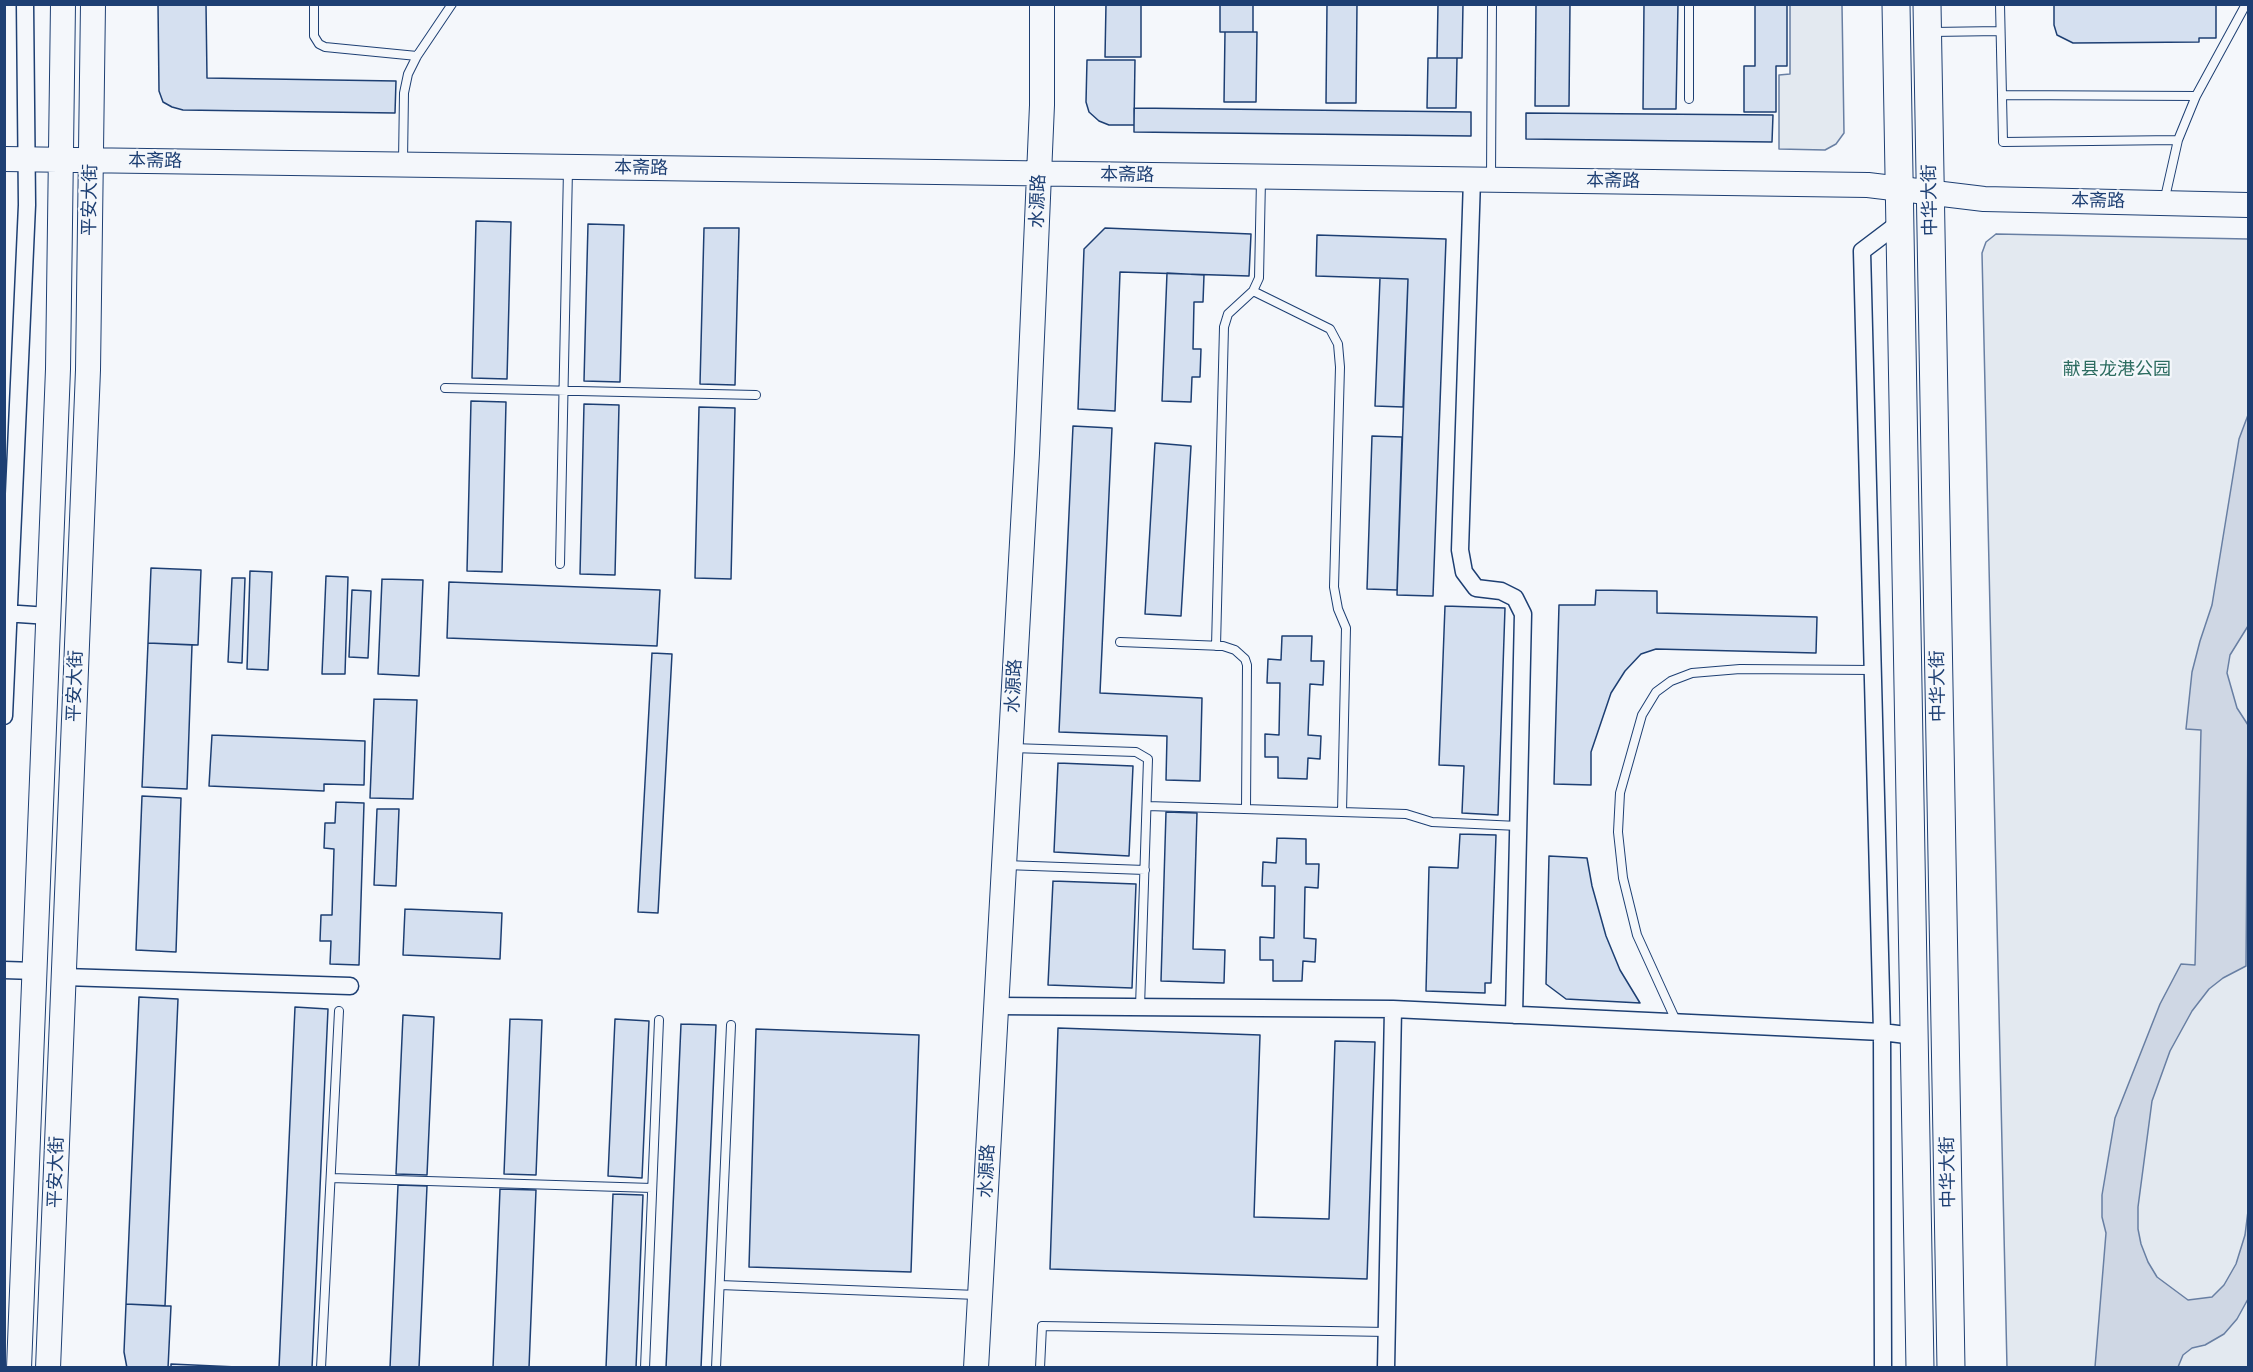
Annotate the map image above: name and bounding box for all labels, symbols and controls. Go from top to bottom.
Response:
street label: 本斋路 [128,150,182,172]
street label: 本斋路 [614,157,668,179]
street label: 平安大街 [79,164,101,236]
street label: 本斋路 [1100,164,1154,186]
street label: 中华大街 [1919,164,1941,236]
street label: 本斋路 [1586,170,1640,192]
street label: 水源路 [1026,174,1050,228]
street label: 本斋路 [2071,190,2125,212]
park label: 献县龙港公园 [2063,359,2171,381]
street label: 平安大街 [63,650,87,722]
street label: 中华大街 [1927,650,1949,722]
street label: 水源路 [1002,658,1026,714]
street label: 平安大街 [44,1136,68,1208]
street label: 中华大街 [1937,1136,1959,1208]
street label: 水源路 [975,1143,999,1199]

